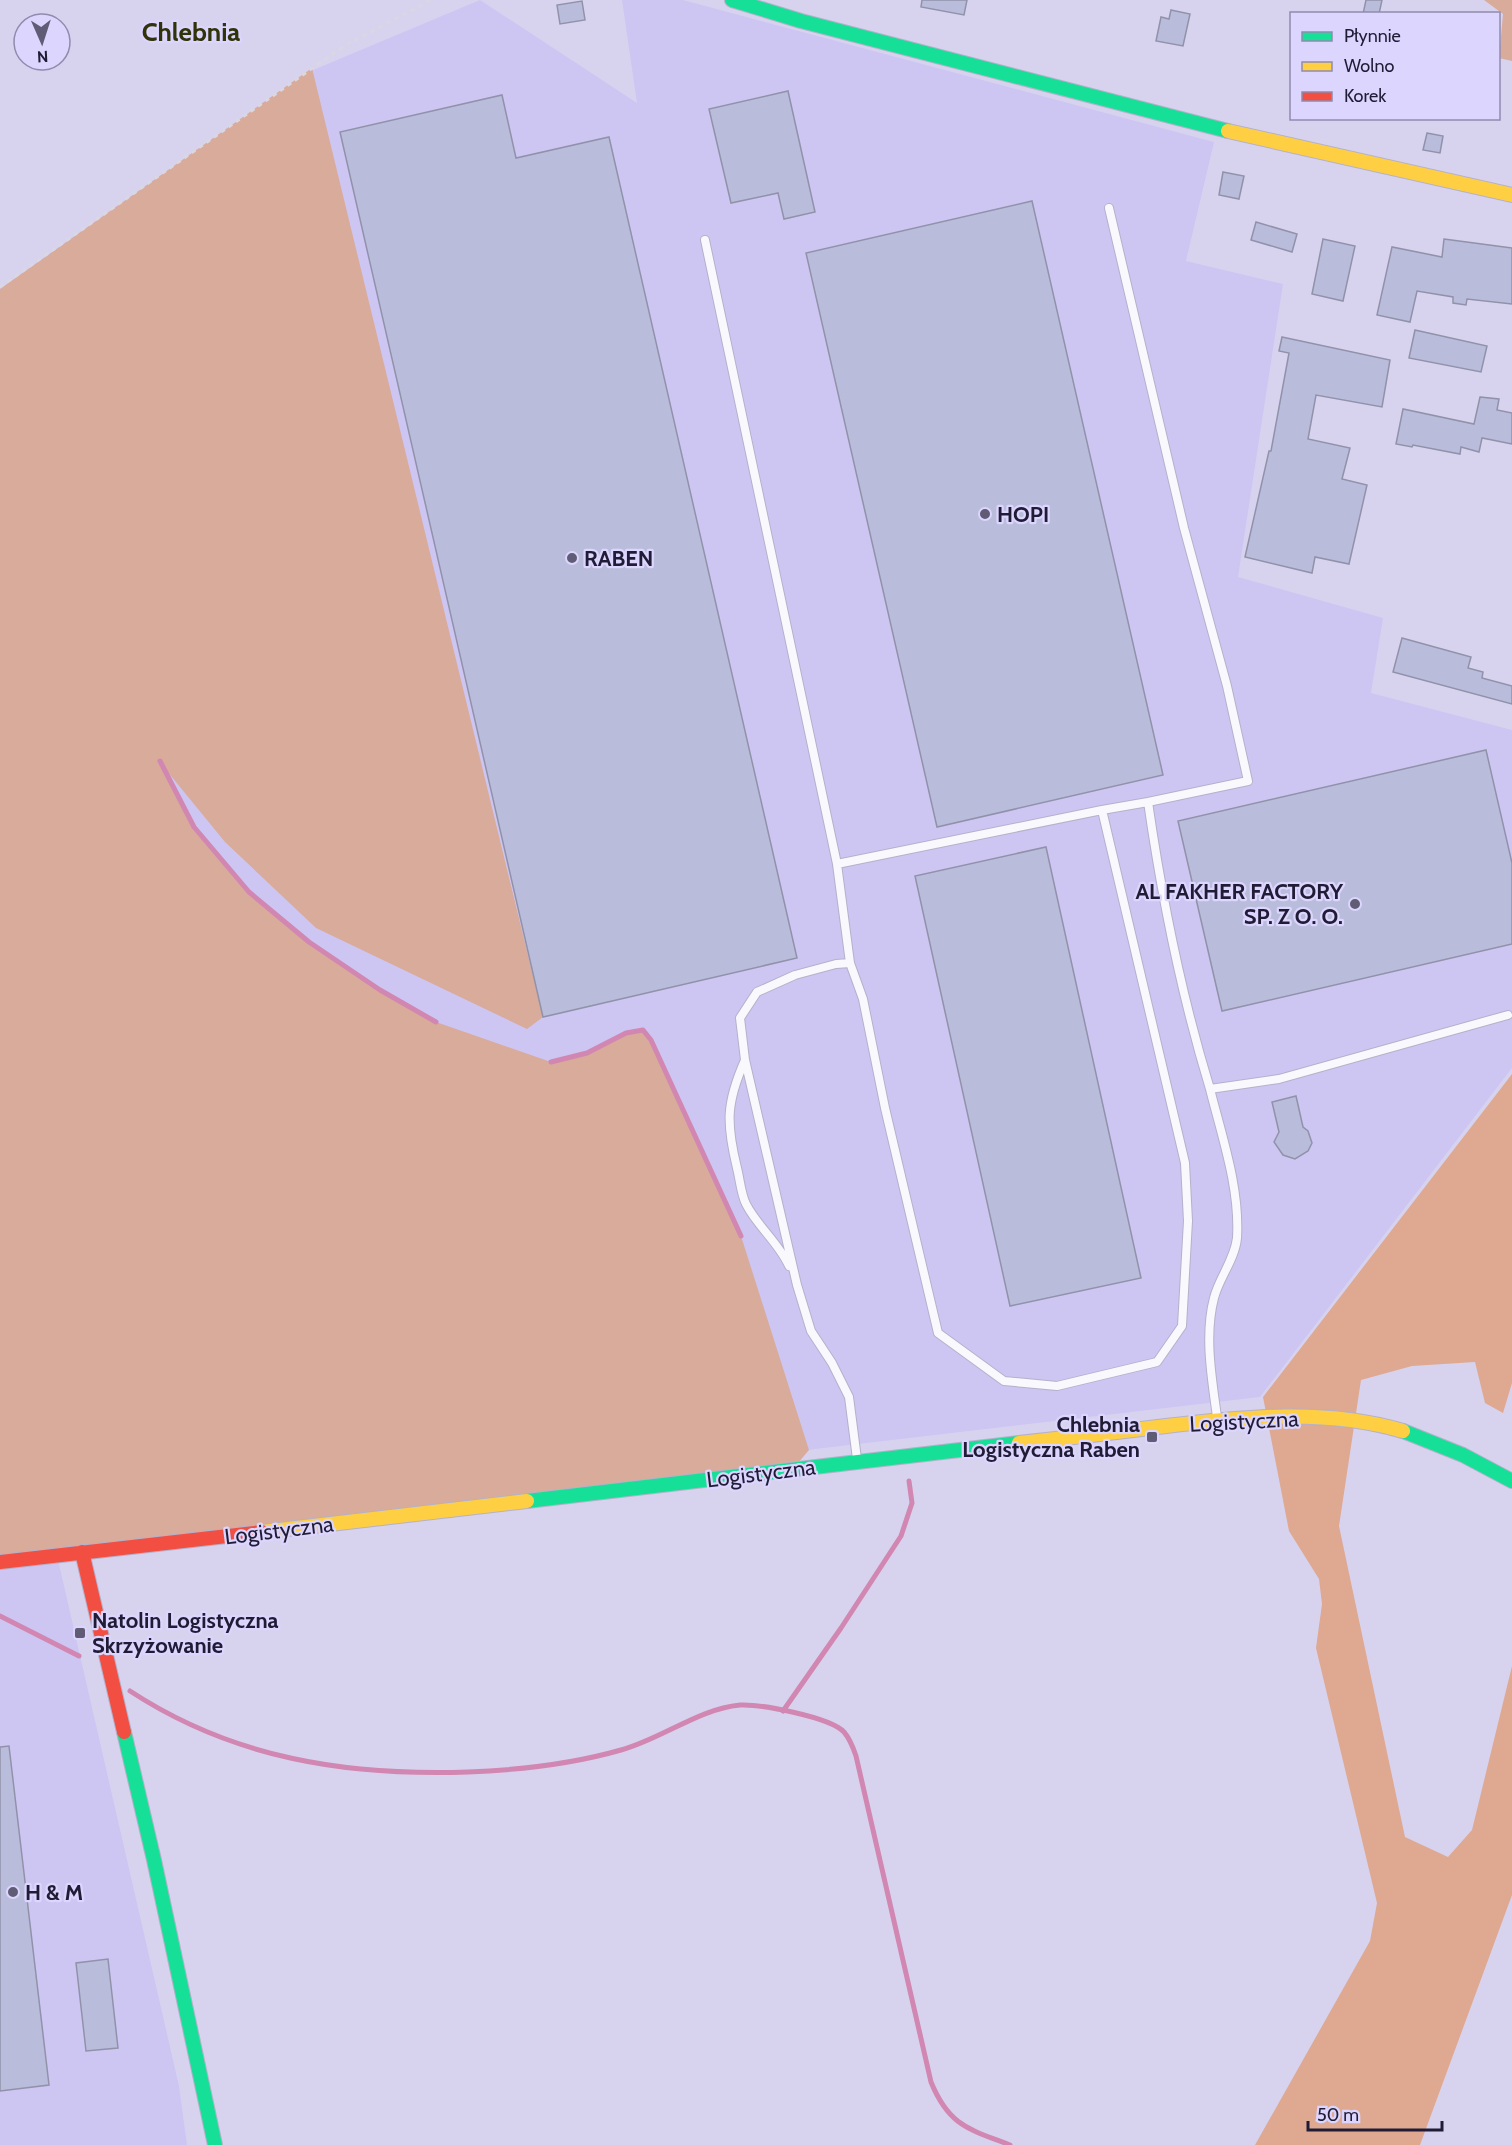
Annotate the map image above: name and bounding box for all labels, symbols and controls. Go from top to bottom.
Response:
north arrow [12,12,72,72]
legend [1290,12,1500,120]
district label: Chlebnia [142,16,240,48]
text: Płynnie [1344,25,1401,47]
text: N [37,47,49,66]
text: Wolno [1344,55,1395,77]
text: Korek [1344,85,1387,107]
place label: HOPI [997,501,1049,528]
marker: HOPI [978,507,992,521]
place label: RABEN [584,545,653,572]
marker: RABEN [565,551,579,565]
place label: AL FAKHER FACTORY SP. Z O. O. [1135,878,1344,930]
marker: AL FAKHER FACTORY SP. Z O. O. [1348,897,1362,911]
street label: Logistyczna [1189,1405,1300,1438]
place label: Chlebnia Logistyczna Raben [962,1411,1140,1463]
marker: Chlebnia Logistyczna Raben [1145,1430,1159,1444]
street label: Logistyczna [705,1453,818,1494]
street label: Logistyczna [223,1510,336,1551]
place label: Natolin Logistyczna Skrzyżowanie [92,1607,279,1659]
marker: Natolin Logistyczna Skrzyżowanie [73,1626,87,1640]
place label: H & M [25,1879,83,1906]
marker: H & M [6,1885,20,1899]
scale bar [1308,2094,1442,2132]
text: 50 m [1317,2104,1359,2126]

